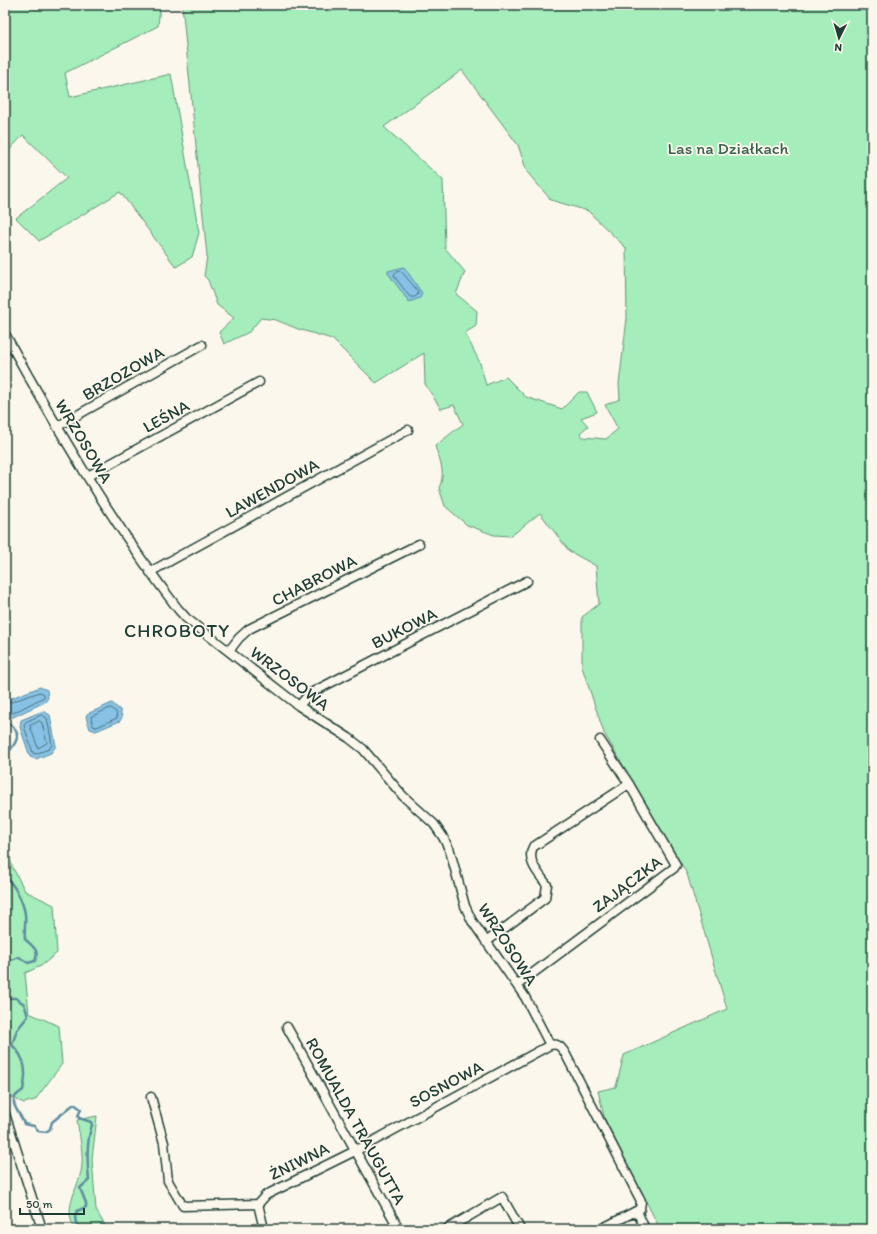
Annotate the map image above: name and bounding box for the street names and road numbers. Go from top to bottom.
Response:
street label: BRZOZOWA [79,342,167,404]
street label: WRZOSOWA [51,395,117,487]
street label: LEŚNA [139,395,193,437]
street label: LAWENDOWA [222,454,322,522]
street label: CHABROWA [268,550,360,610]
street label: BUKOWA [368,603,440,653]
street label: WRZOSOWA [246,642,334,714]
street label: ZAJĄCZKA [588,851,666,916]
street label: WRZOSOWA [474,899,542,989]
street label: ROMUALDA TRAUGUTTA [302,1034,410,1208]
street label: SOSNOWA [406,1056,486,1112]
street label: ŻNIWNA [266,1138,332,1184]

